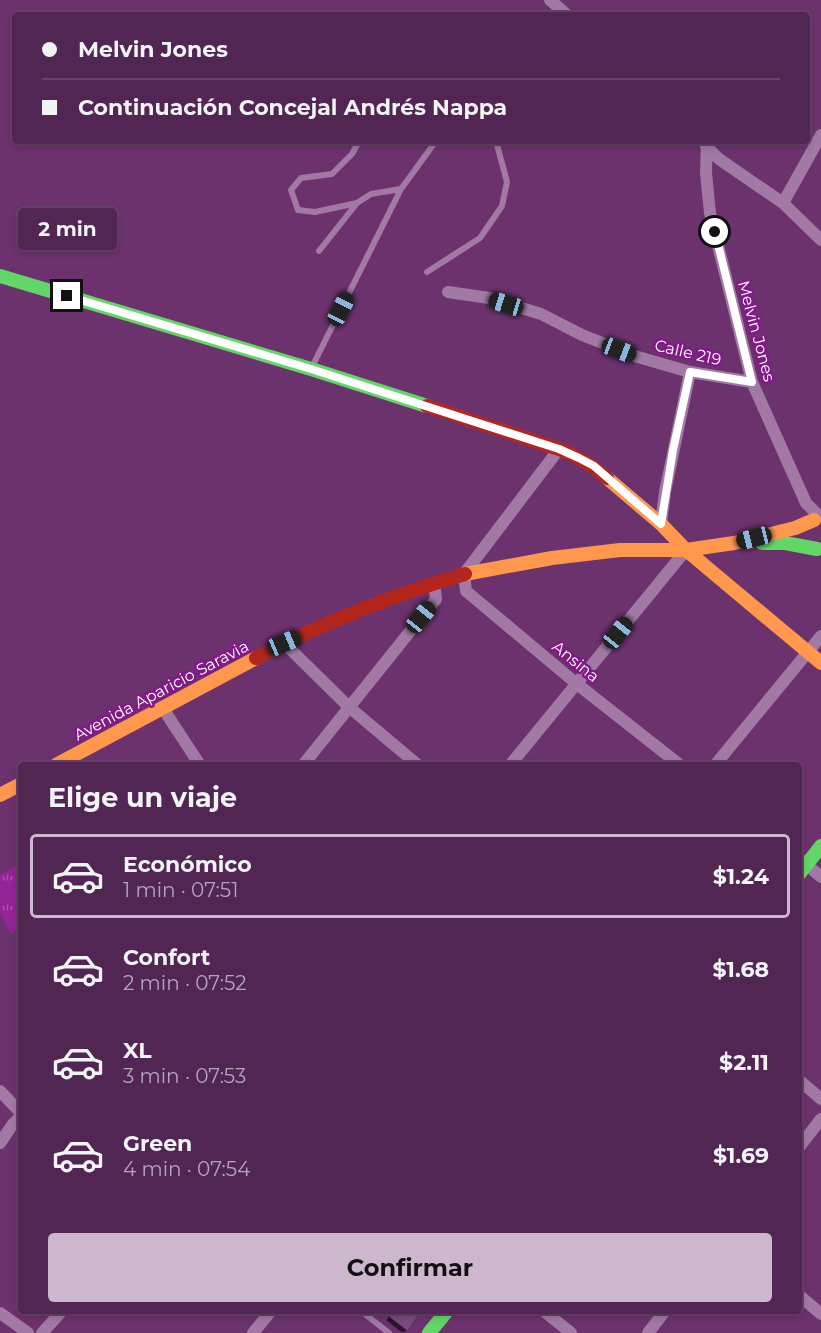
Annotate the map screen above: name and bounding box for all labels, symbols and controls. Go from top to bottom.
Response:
text: Melvin Jones [78,36,228,63]
text: Continuación Concejal Andrés Nappa [78,94,507,121]
callout: 2 min [17,209,116,251]
text: 2 min [38,217,97,241]
route start [701,218,728,245]
street label: Melvin Jones [734,279,779,384]
route end [53,282,80,309]
car [325,289,357,329]
car [486,290,526,318]
car [599,335,639,365]
street label: Calle 219 [653,336,723,369]
car [734,525,774,551]
car [403,597,439,637]
car [600,613,636,653]
car [264,628,304,658]
street label: Avenida Aparicio Saravia [71,636,252,745]
street label: Ansina [548,637,603,686]
text: Elige un viaje [48,781,237,814]
icon: car [51,849,105,903]
text: Económico [123,851,252,878]
text: $1.24 [713,863,769,890]
text: 1 min · 07:51 [123,878,238,902]
icon: car [51,942,105,996]
text: Confort [123,944,210,971]
text: $1.68 [713,956,769,983]
text: 2 min · 07:52 [123,971,247,995]
icon: car [51,1035,105,1089]
text: XL [123,1037,152,1064]
text: $2.11 [719,1049,769,1076]
text: 3 min · 07:53 [123,1064,246,1088]
icon: car [51,1128,105,1182]
text: Green [123,1130,192,1157]
text: $1.69 [713,1142,769,1169]
text: 4 min · 07:54 [123,1157,250,1181]
button: Confirmar [48,1233,772,1302]

